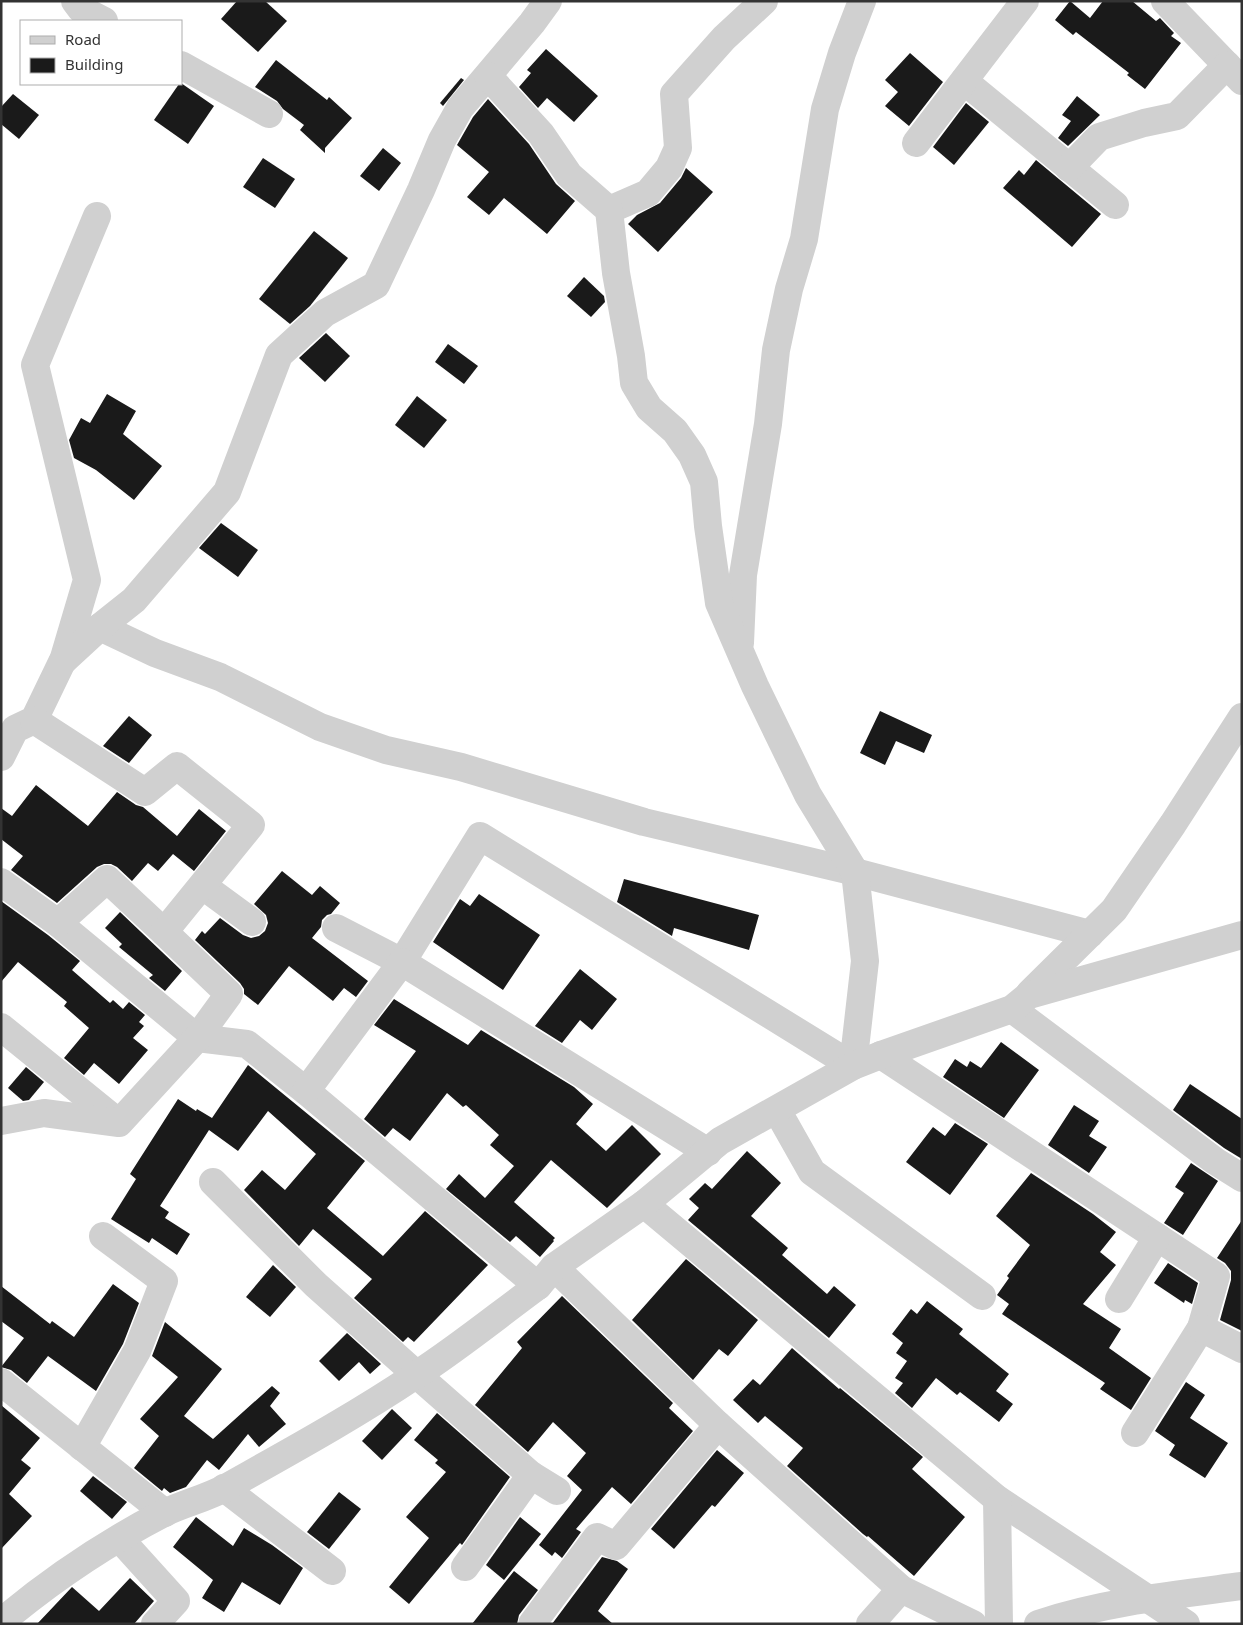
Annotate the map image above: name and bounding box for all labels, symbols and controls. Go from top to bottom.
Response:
legend [20,20,182,85]
text: Road [65,29,101,49]
text: Building [65,54,123,74]

